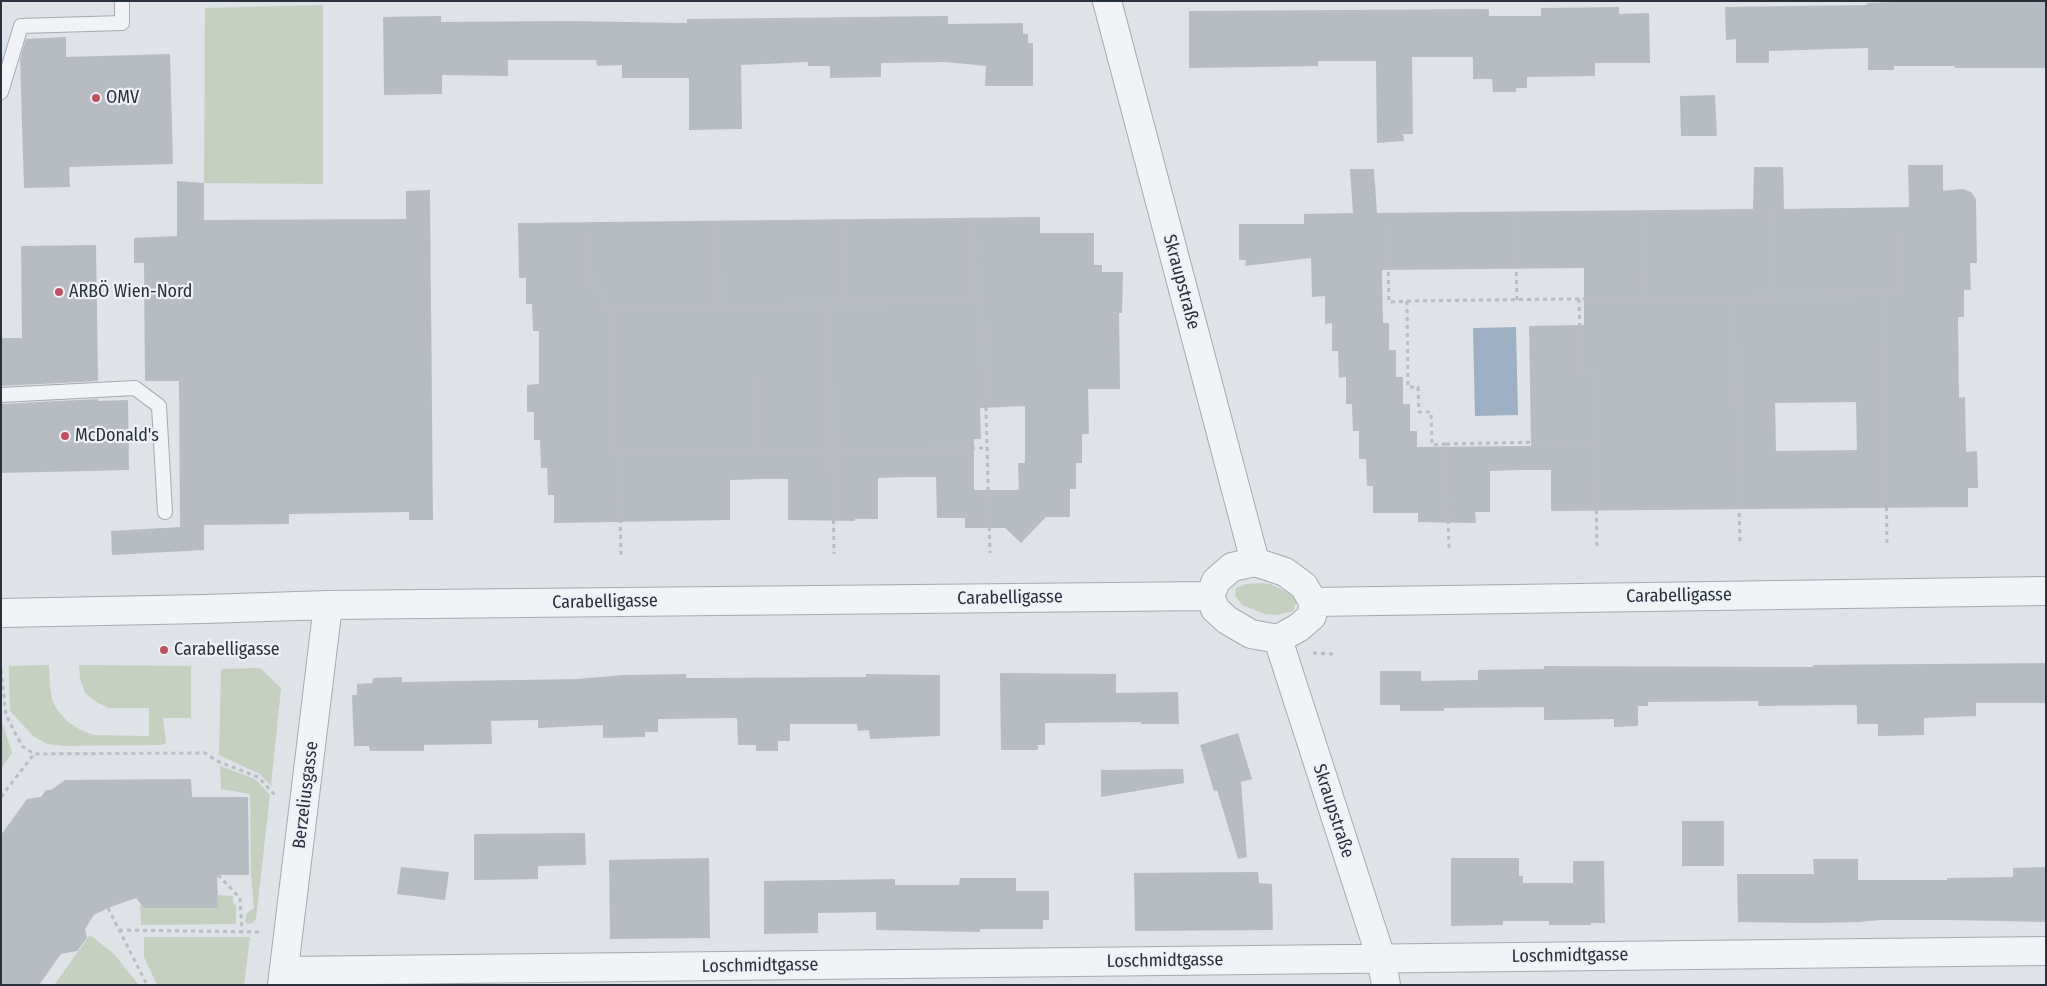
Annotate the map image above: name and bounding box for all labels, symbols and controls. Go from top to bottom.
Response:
place label: OMV [106,87,139,109]
marker: OMV [90,92,102,104]
street label: Skraupstraße [1158,232,1204,332]
place label: ARBÖ Wien-Nord [69,281,193,303]
marker: ARBÖ Wien-Nord [53,286,65,298]
place label: McDonald's [75,425,159,447]
marker: McDonald's [59,430,71,442]
street label: Carabelligasse [1626,584,1732,608]
street label: Carabelligasse [957,586,1063,610]
street label: Carabelligasse [552,590,658,614]
place label: Carabelligasse [174,639,280,661]
marker: Carabelligasse [158,644,170,656]
street label: Berzeliusgasse [289,740,323,850]
street label: Skraupstraße [1308,761,1358,861]
street label: Loschmidtgasse [1512,944,1628,968]
street label: Loschmidtgasse [1107,949,1223,973]
street label: Loschmidtgasse [702,954,818,978]

